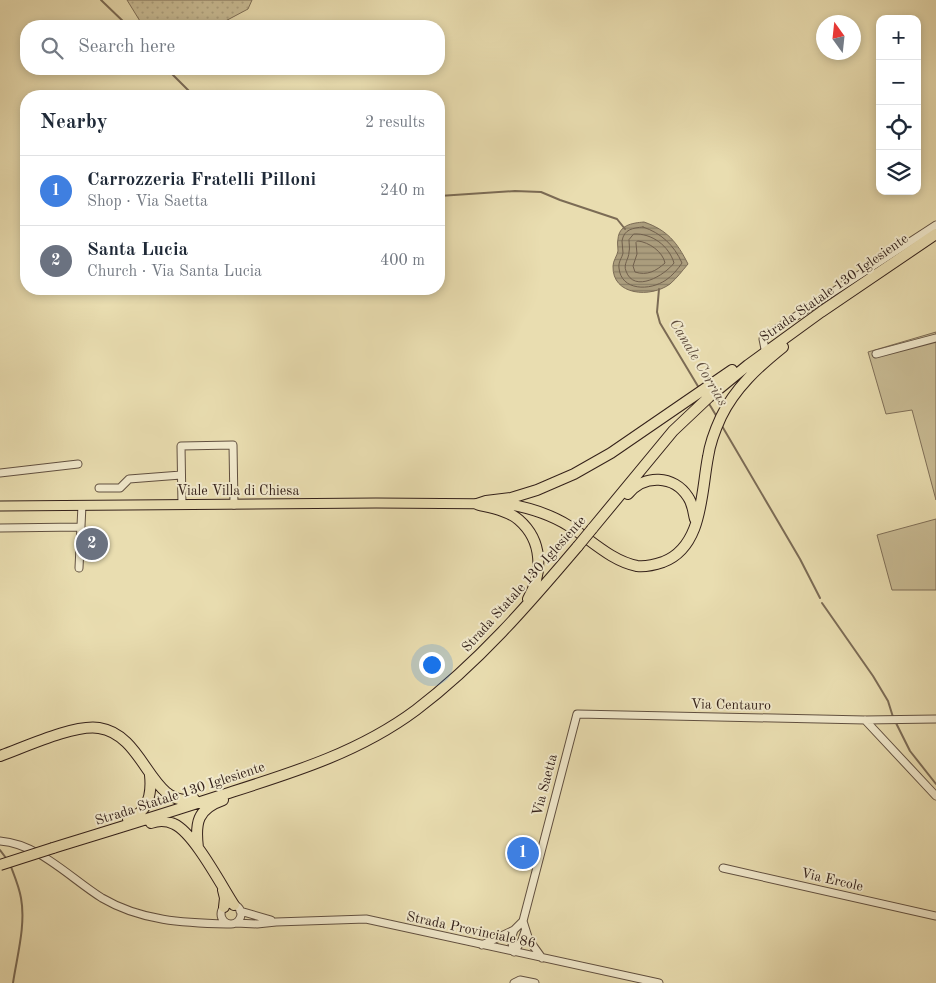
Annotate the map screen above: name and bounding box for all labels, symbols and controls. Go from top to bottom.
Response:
north arrow [816,15,861,60]
map controls [876,15,921,195]
button: + [876,15,921,60]
search box [20,20,445,75]
icon: search [38,34,66,62]
text: Search here [78,38,175,57]
button: − [876,60,921,105]
button: locate [876,105,921,150]
text: Nearby [40,112,108,133]
text: 2 results [365,115,425,131]
button: layers [876,150,921,195]
text: Carrozzeria Fratelli Pilloni [87,171,316,190]
text: 1 [51,183,61,199]
text: 240 m [380,183,425,199]
text: Shop · Via Saetta [87,194,208,210]
street label: Strada Statale 130 Iglesiente [757,231,911,345]
text: Santa Lucia [87,241,188,260]
text: 2 [51,253,61,269]
text: 400 m [380,253,425,269]
text: Church · Via Santa Lucia [87,264,262,280]
water label: Canale Corrias [666,317,730,409]
street label: Viale Villa di Chiesa [177,484,299,498]
street label: Strada Statale 130 Iglesiente [459,513,589,655]
pin: 2 [76,525,108,563]
your location [419,652,445,678]
street label: Via Centauro [691,697,771,713]
street label: Via Saetta [530,752,560,818]
street label: Strada Statale 130 Iglesiente [93,760,267,828]
pin: 1 [507,834,539,872]
street label: Via Ercole [799,866,865,894]
street label: Strada Provinciale 86 [405,909,537,951]

